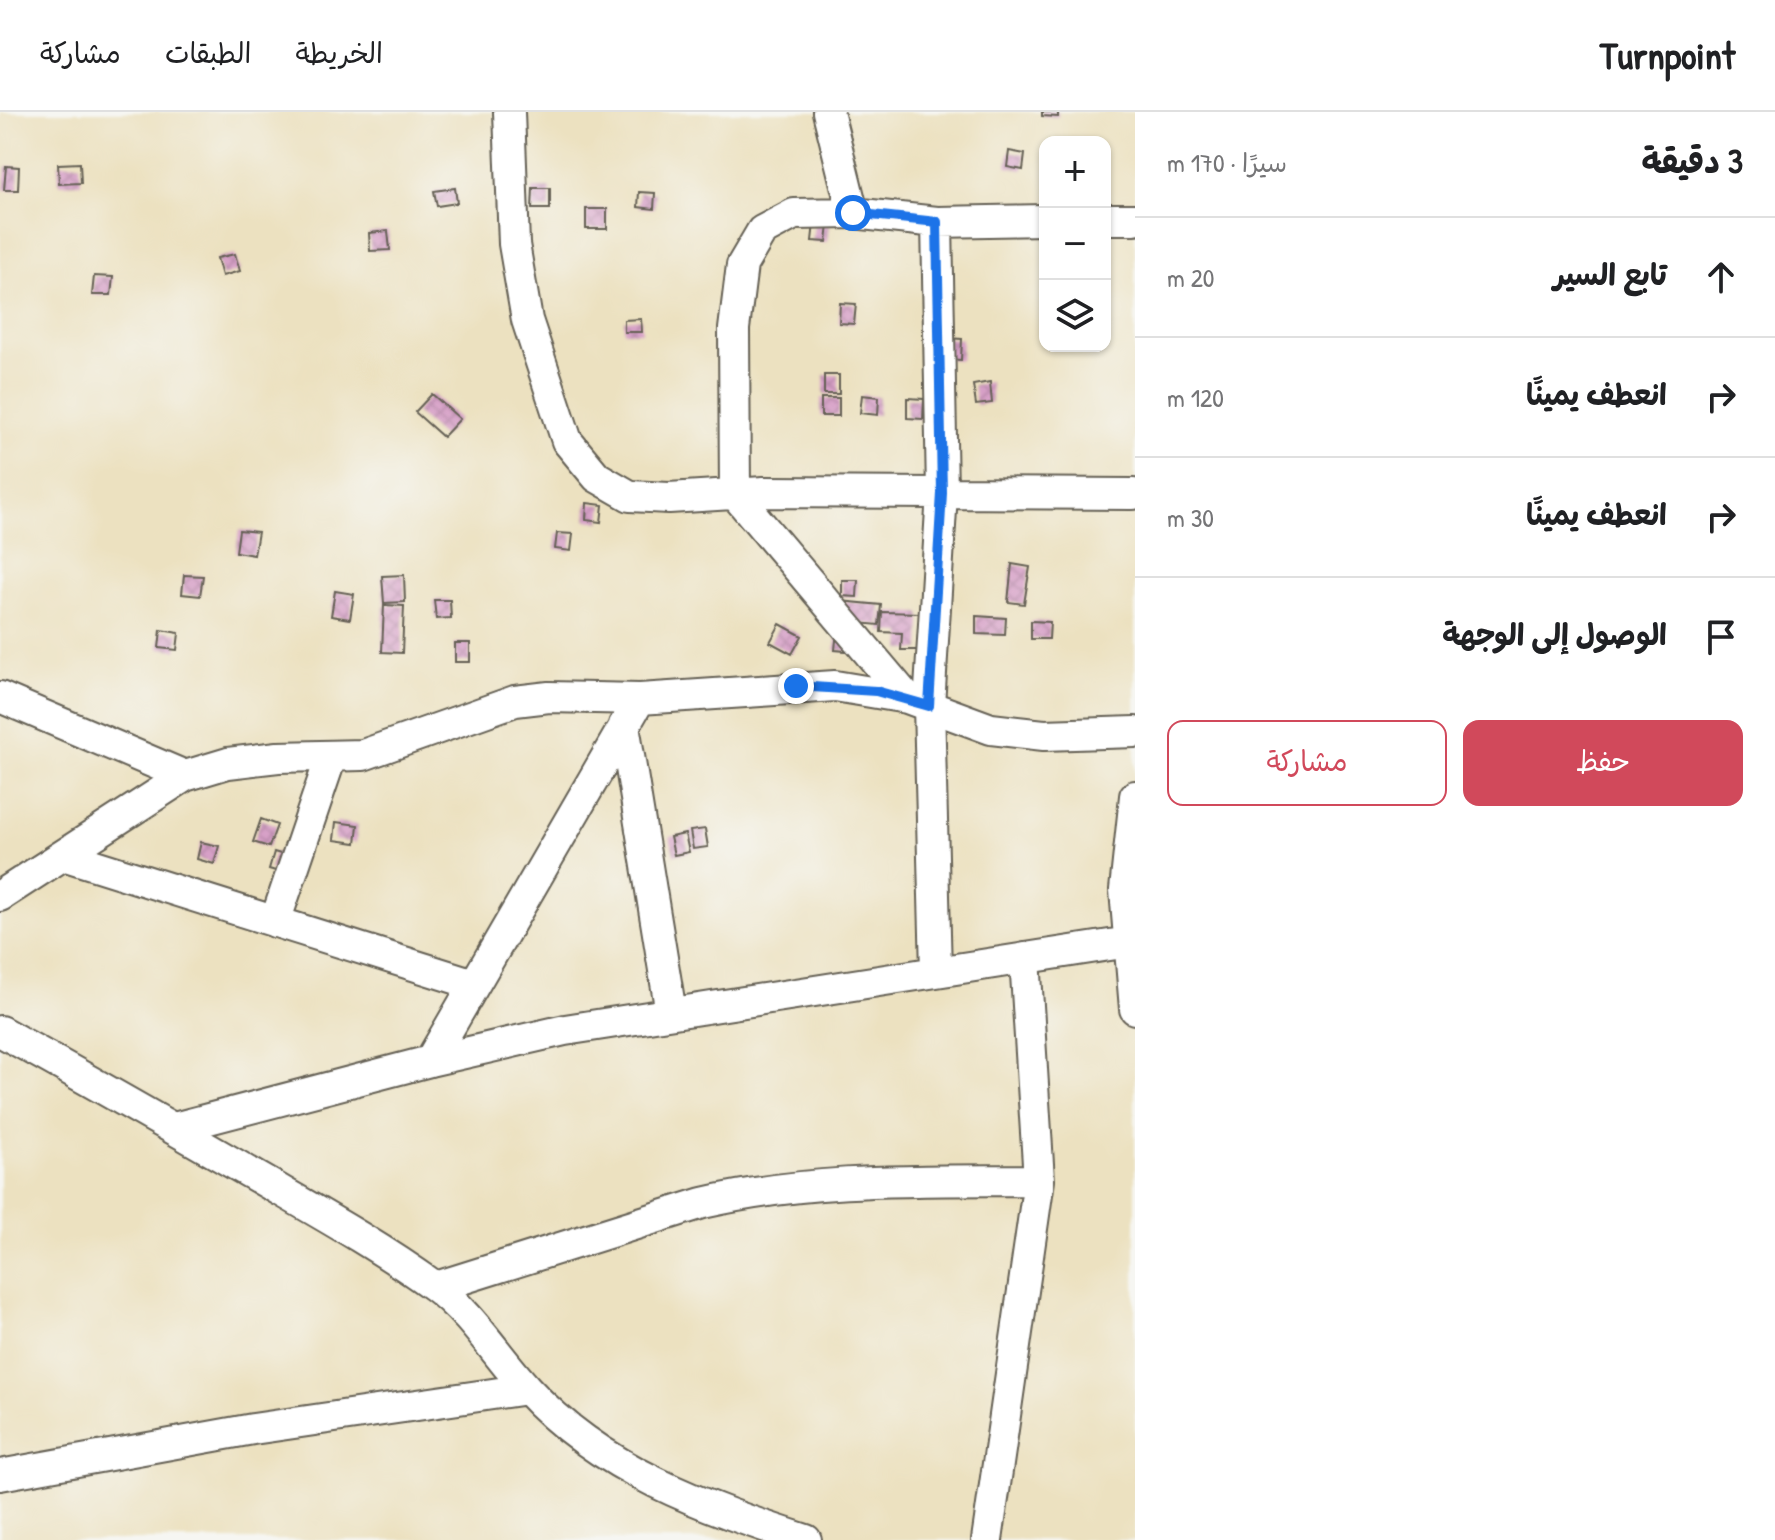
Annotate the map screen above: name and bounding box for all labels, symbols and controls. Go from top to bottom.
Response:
text: Turnpoint [1600,29,1735,81]
text: مشاركة [40,34,121,72]
text: الطبقات [165,34,251,72]
text: الخريطة [295,34,383,72]
map controls [1039,136,1111,352]
button: + [1039,136,1111,208]
text: 3 دقيقة [1642,138,1743,184]
text: سيرًا · 170 m [1167,145,1287,180]
route start [835,195,871,231]
button: − [1039,208,1111,280]
text: تابع السير [1553,254,1667,294]
icon: ahead [1699,255,1743,299]
text: 20 m [1167,260,1215,295]
button: layers [1039,280,1111,352]
text: انعطف يمينًا [1526,374,1667,414]
icon: right [1699,375,1743,419]
text: 120 m [1167,380,1224,415]
text: انعطف يمينًا [1526,494,1667,534]
icon: right [1699,495,1743,539]
text: 30 m [1167,500,1214,535]
text: الوصول إلى الوجهة [1442,614,1667,654]
icon: arrive [1699,615,1743,659]
route end [778,668,814,704]
button: مشاركة [1167,720,1447,806]
button: حفظ [1463,720,1743,806]

